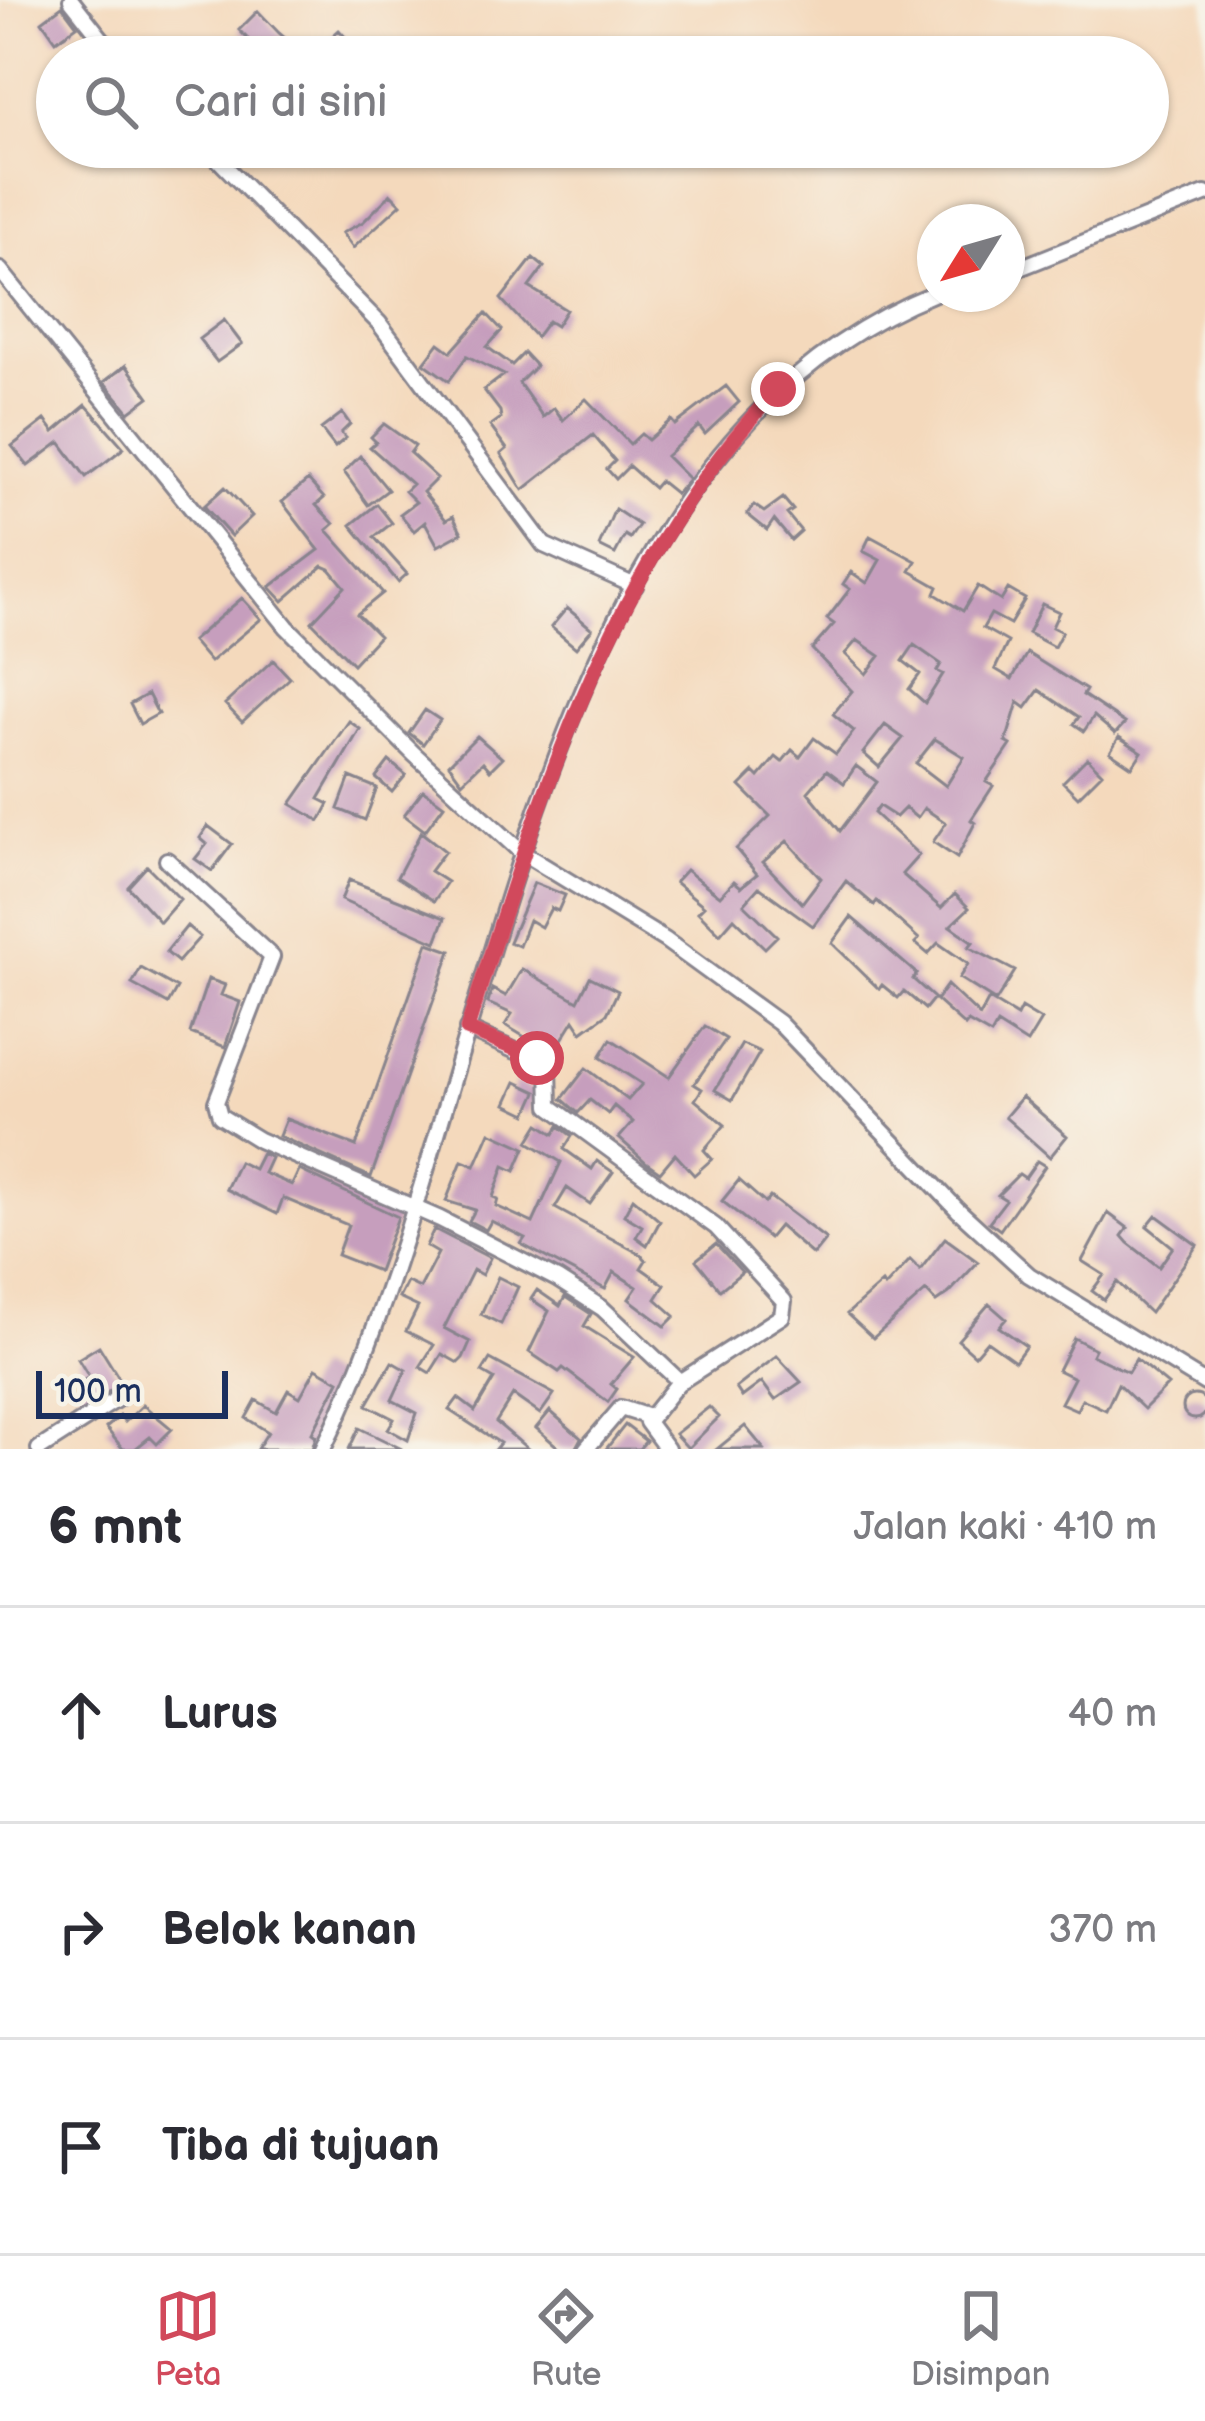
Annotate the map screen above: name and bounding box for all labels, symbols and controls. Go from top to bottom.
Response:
search box [36,36,1169,168]
icon: search [78,69,144,135]
text: Cari di sini [174,75,388,130]
north arrow [917,204,1025,312]
route end [751,362,805,416]
route start [510,1031,564,1085]
scale bar [36,1365,228,1418]
text: 100 m [54,1372,142,1412]
text: 6 mnt [48,1497,182,1558]
text: Jalan kaki · 410 m [854,1504,1157,1551]
icon: ahead [48,1682,114,1748]
text: Lurus [162,1687,278,1742]
text: 40 m [1067,1691,1157,1738]
icon: right [48,1898,114,1964]
text: Belok kanan [162,1903,417,1958]
text: 370 m [1048,1907,1157,1954]
icon: arrive [48,2114,114,2180]
text: Tiba di tujuan [162,2119,440,2174]
tab: Peta [155,2283,222,2395]
tab: Rute [531,2283,601,2395]
tab: Disimpan [911,2283,1050,2395]

